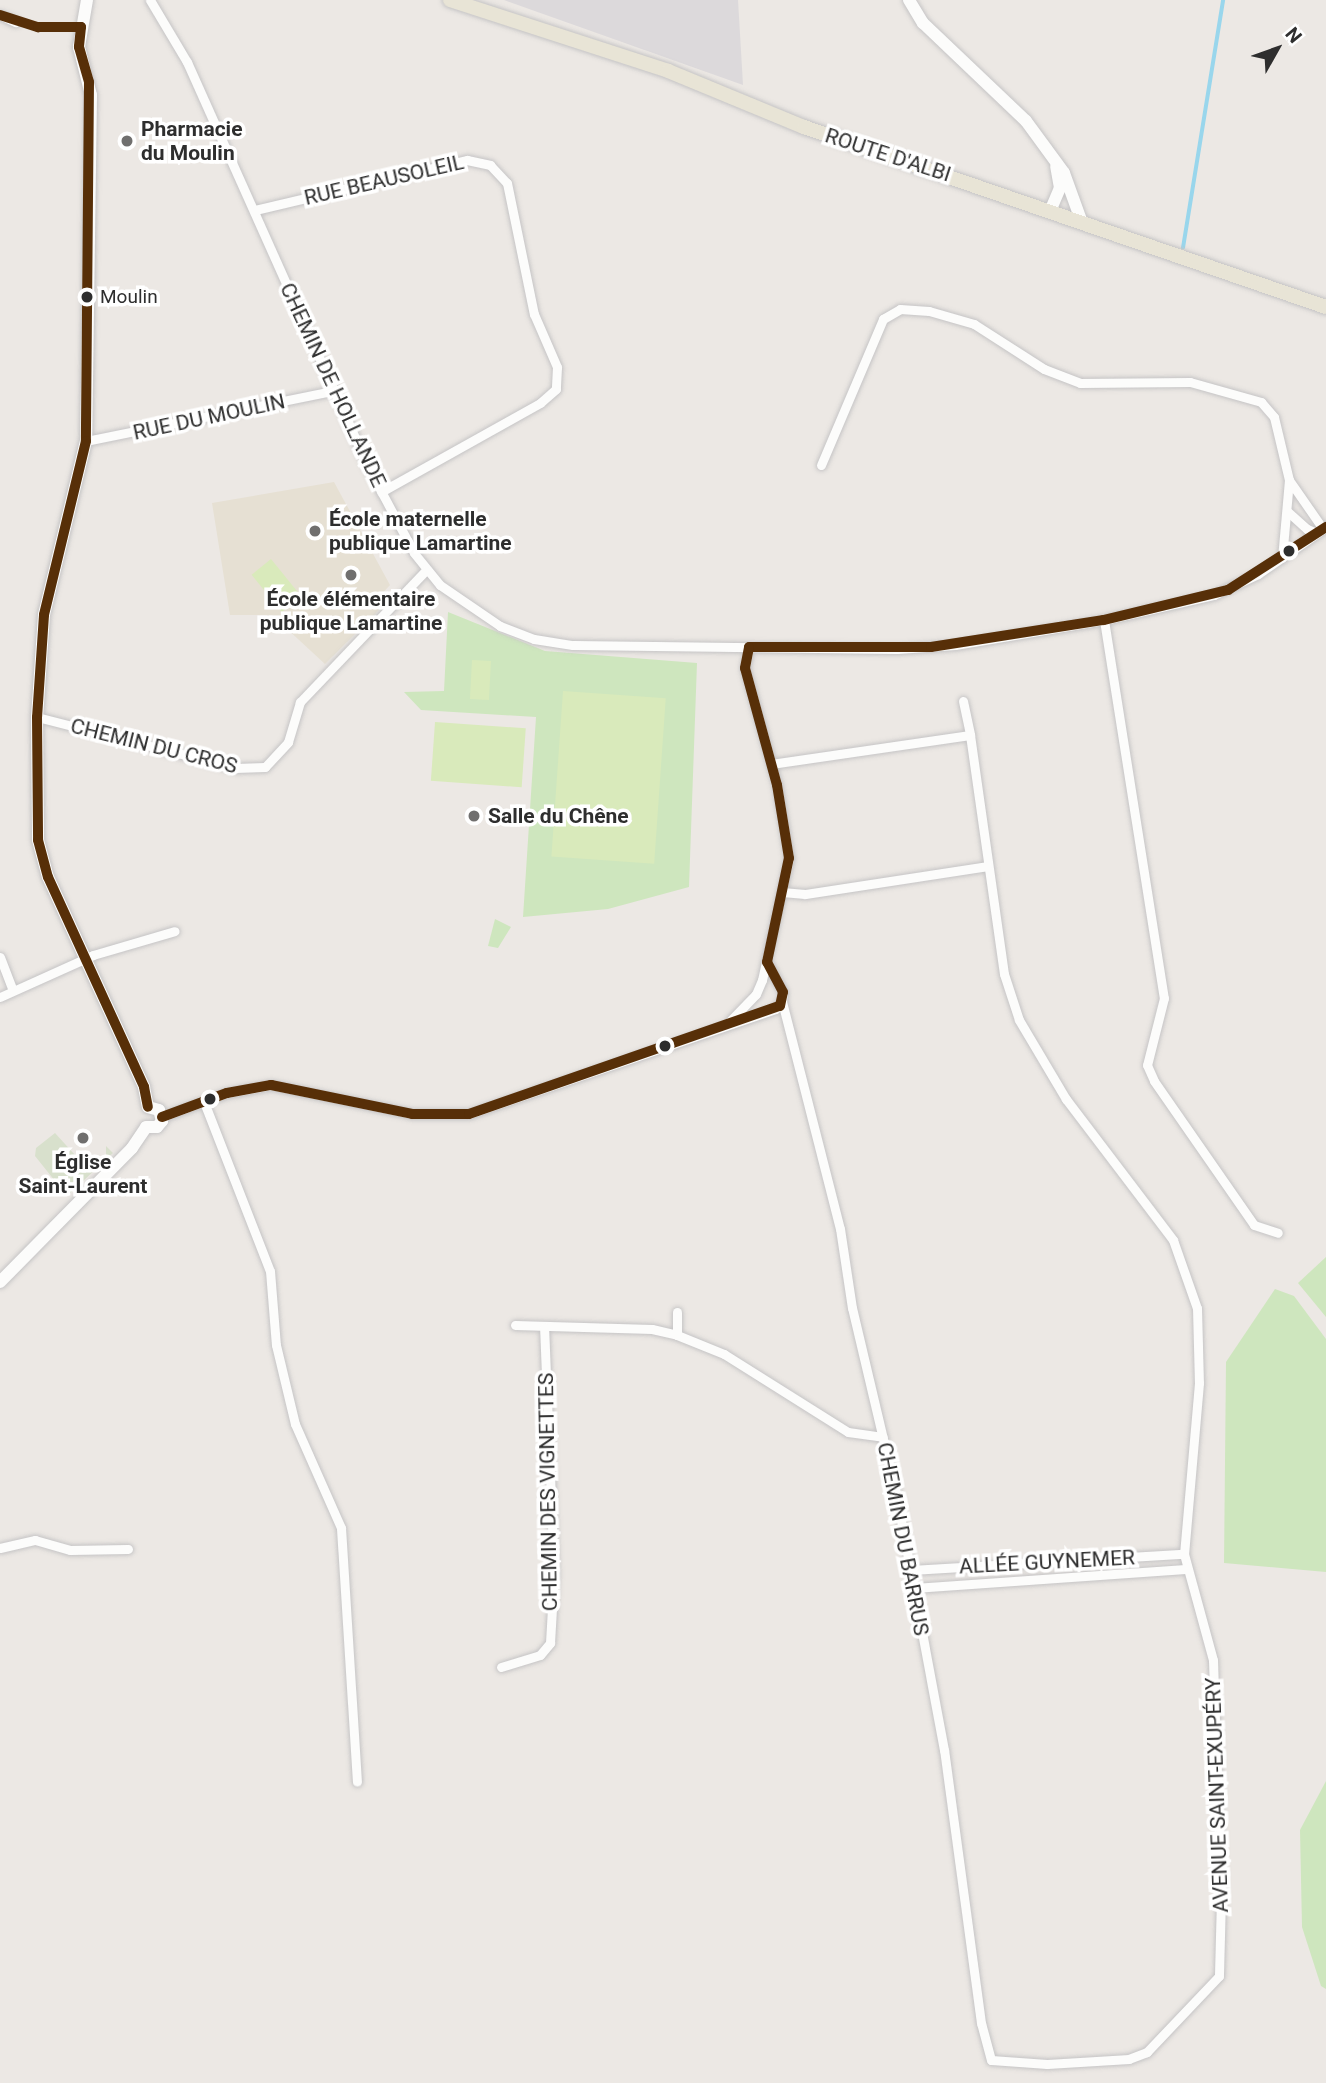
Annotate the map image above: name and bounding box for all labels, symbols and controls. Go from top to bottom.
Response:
north arrow [1242,14,1312,84]
text: N [1280,23,1307,48]
place label: Pharmacie du Moulin [141,116,242,166]
street label: ROUTE D'ALBI [822,123,954,187]
marker: Pharmacie du Moulin [119,133,135,149]
street label: RUE BEAUSOLEIL [302,149,466,211]
street label: CHEMIN DE HOLLANDE [275,279,391,491]
place label: Moulin [100,286,158,308]
marker: Moulin [80,290,94,304]
street label: RUE DU MOULIN [131,389,287,445]
place label: École maternelle publique Lamartine [329,506,512,556]
marker: École maternelle publique Lamartine [307,523,323,539]
unlabelled marker [1282,544,1296,558]
marker: École élémentaire publique Lamartine [343,567,359,583]
place label: École élémentaire publique Lamartine [260,586,442,636]
street label: CHEMIN DU CROS [68,713,240,779]
place label: Salle du Chêne [488,803,629,829]
marker: Salle du Chêne [466,808,482,824]
unlabelled marker [658,1039,672,1053]
unlabelled marker [203,1092,217,1106]
marker: Église Saint-Laurent [75,1130,91,1146]
place label: Église Saint-Laurent [19,1149,147,1199]
street label: CHEMIN DES VIGNETTES [533,1373,563,1611]
street label: CHEMIN DU BARRUS [872,1440,934,1638]
street label: ALLÉE GUYNEMER [958,1545,1136,1579]
street label: AVENUE SAINT-EXUPÉRY [1200,1677,1234,1913]

